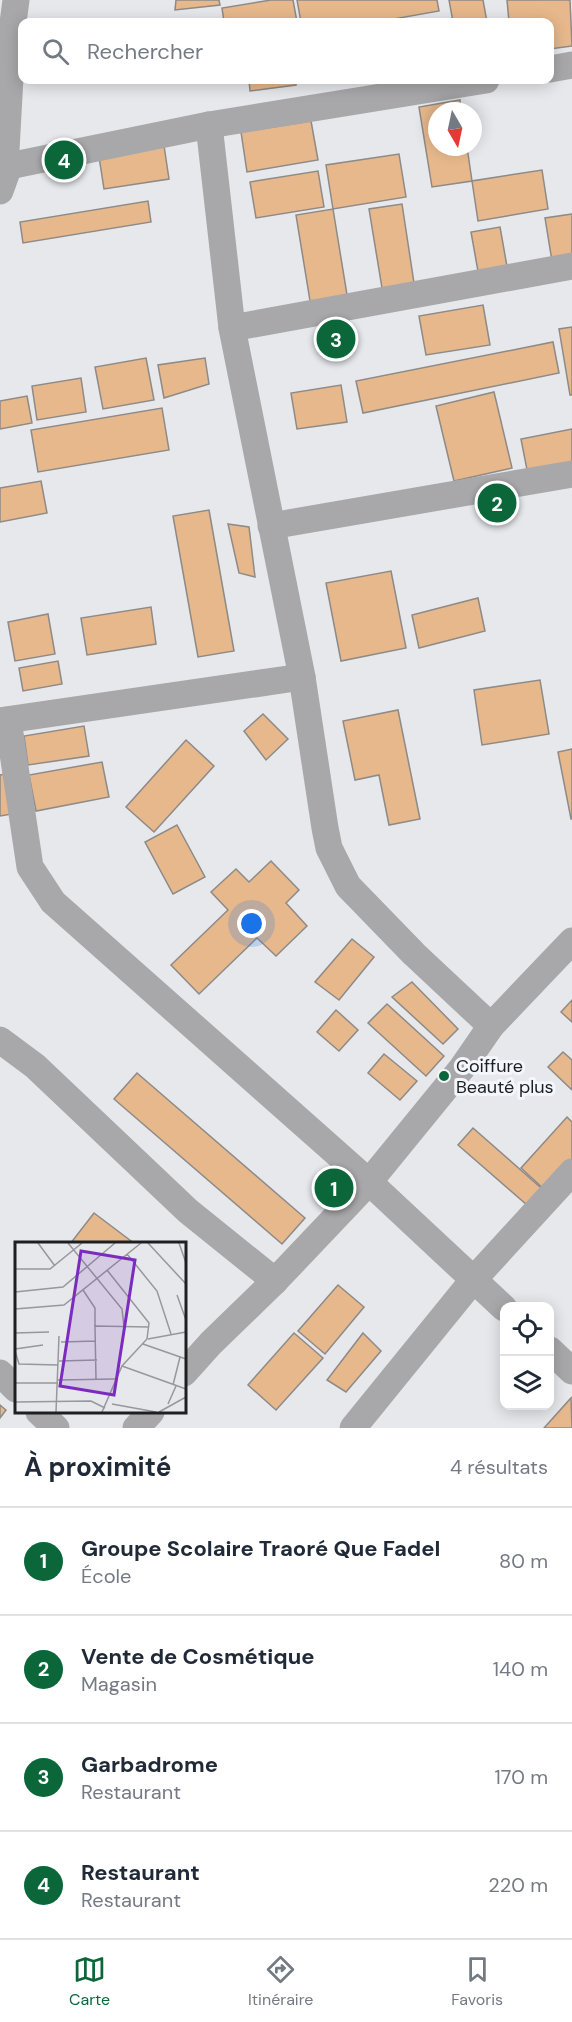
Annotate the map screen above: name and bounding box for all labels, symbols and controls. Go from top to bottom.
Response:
search box [18,18,554,84]
icon: search [39,35,72,68]
text: Rechercher [87,37,203,66]
north arrow [428,102,482,156]
pin: 4 [44,138,84,182]
pin: 3 [316,316,356,362]
pin: 2 [478,480,516,526]
your location [237,909,266,938]
place label: Coiffure Beauté plus [456,1054,554,1099]
marker: Coiffure Beauté plus [437,1069,451,1083]
pin: 1 [314,1166,354,1210]
inset map [15,1242,186,1413]
map controls [500,1302,554,1410]
button: locate [500,1302,554,1356]
button: layers [500,1356,554,1410]
text: À proximité [24,1450,171,1484]
text: 4 résultats [450,1454,548,1480]
text: Groupe Scolaire Traoré Que Fadel [81,1534,440,1563]
text: 1 [40,1548,47,1574]
text: 80 m [499,1548,548,1574]
text: École [81,1563,131,1589]
text: Vente de Cosmétique [81,1642,314,1671]
text: 2 [38,1656,49,1682]
text: 140 m [493,1656,548,1682]
text: Magasin [81,1671,157,1697]
text: Garbadrome [81,1750,218,1779]
text: 3 [37,1764,50,1790]
text: 170 m [495,1764,548,1790]
text: Restaurant [81,1779,181,1805]
text: Restaurant [81,1858,200,1887]
text: 4 [37,1872,50,1898]
text: 220 m [488,1872,548,1898]
text: Restaurant [81,1887,181,1913]
tab: Carte [69,1953,110,2010]
tab: Itinéraire [248,1953,313,2010]
tab: Favoris [451,1953,503,2010]

